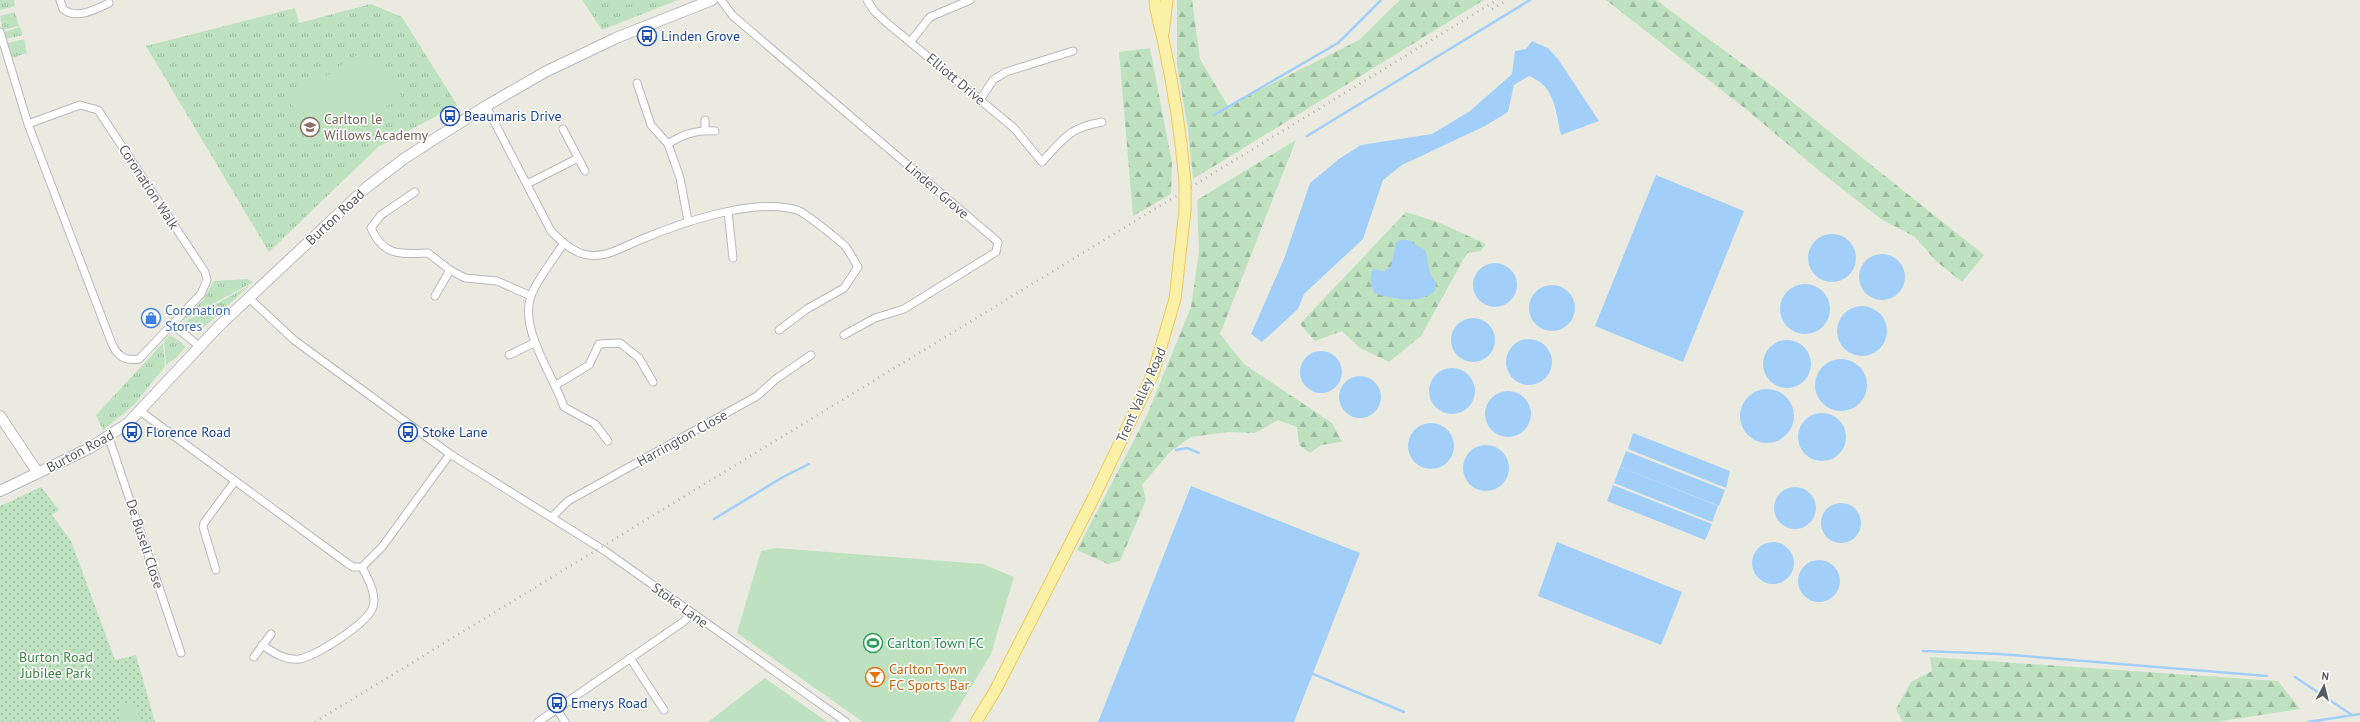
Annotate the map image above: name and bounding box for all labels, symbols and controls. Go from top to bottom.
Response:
bus stop icon: Linden Grove [636,25,658,47]
place label: Linden Grove [661,27,740,45]
street label: Elliott Drive [923,49,989,109]
bus stop icon: Beaumaris Drive [439,105,461,127]
place label: Beaumaris Drive [464,107,562,125]
place label: Carlton le Willows Academy [324,110,429,144]
school or university icon: Carlton le Willows Academy [299,116,321,138]
street label: Coronation Walk [115,141,183,233]
street label: Linden Grove [901,157,973,223]
street label: Burton Road [302,185,368,249]
place label: Coronation Stores [165,301,231,335]
shop icon: Coronation Stores [140,307,162,329]
street label: Trent Valley Road [1112,345,1170,445]
street label: Harrington Close [634,406,730,470]
bus stop icon: Florence Road [121,421,143,443]
bus stop icon: Stoke Lane [397,421,419,443]
place label: Florence Road [146,423,231,441]
place label: Stoke Lane [422,423,488,441]
street label: Burton Road [43,426,117,476]
street label: De Buseli Close [122,497,168,591]
street label: Stoke Lane [648,578,712,632]
sports icon: Carlton Town FC [862,632,884,654]
place label: Carlton Town FC [887,634,984,652]
park label: Burton Road Jubilee Park [19,648,93,682]
place label: Carlton Town FC Sports Bar [889,660,970,694]
bar icon: Carlton Town FC Sports Bar [864,666,886,688]
north arrow [2304,666,2344,706]
text: N [2321,669,2330,683]
bus stop icon: Emerys Road [546,692,568,714]
place label: Emerys Road [571,694,648,712]

